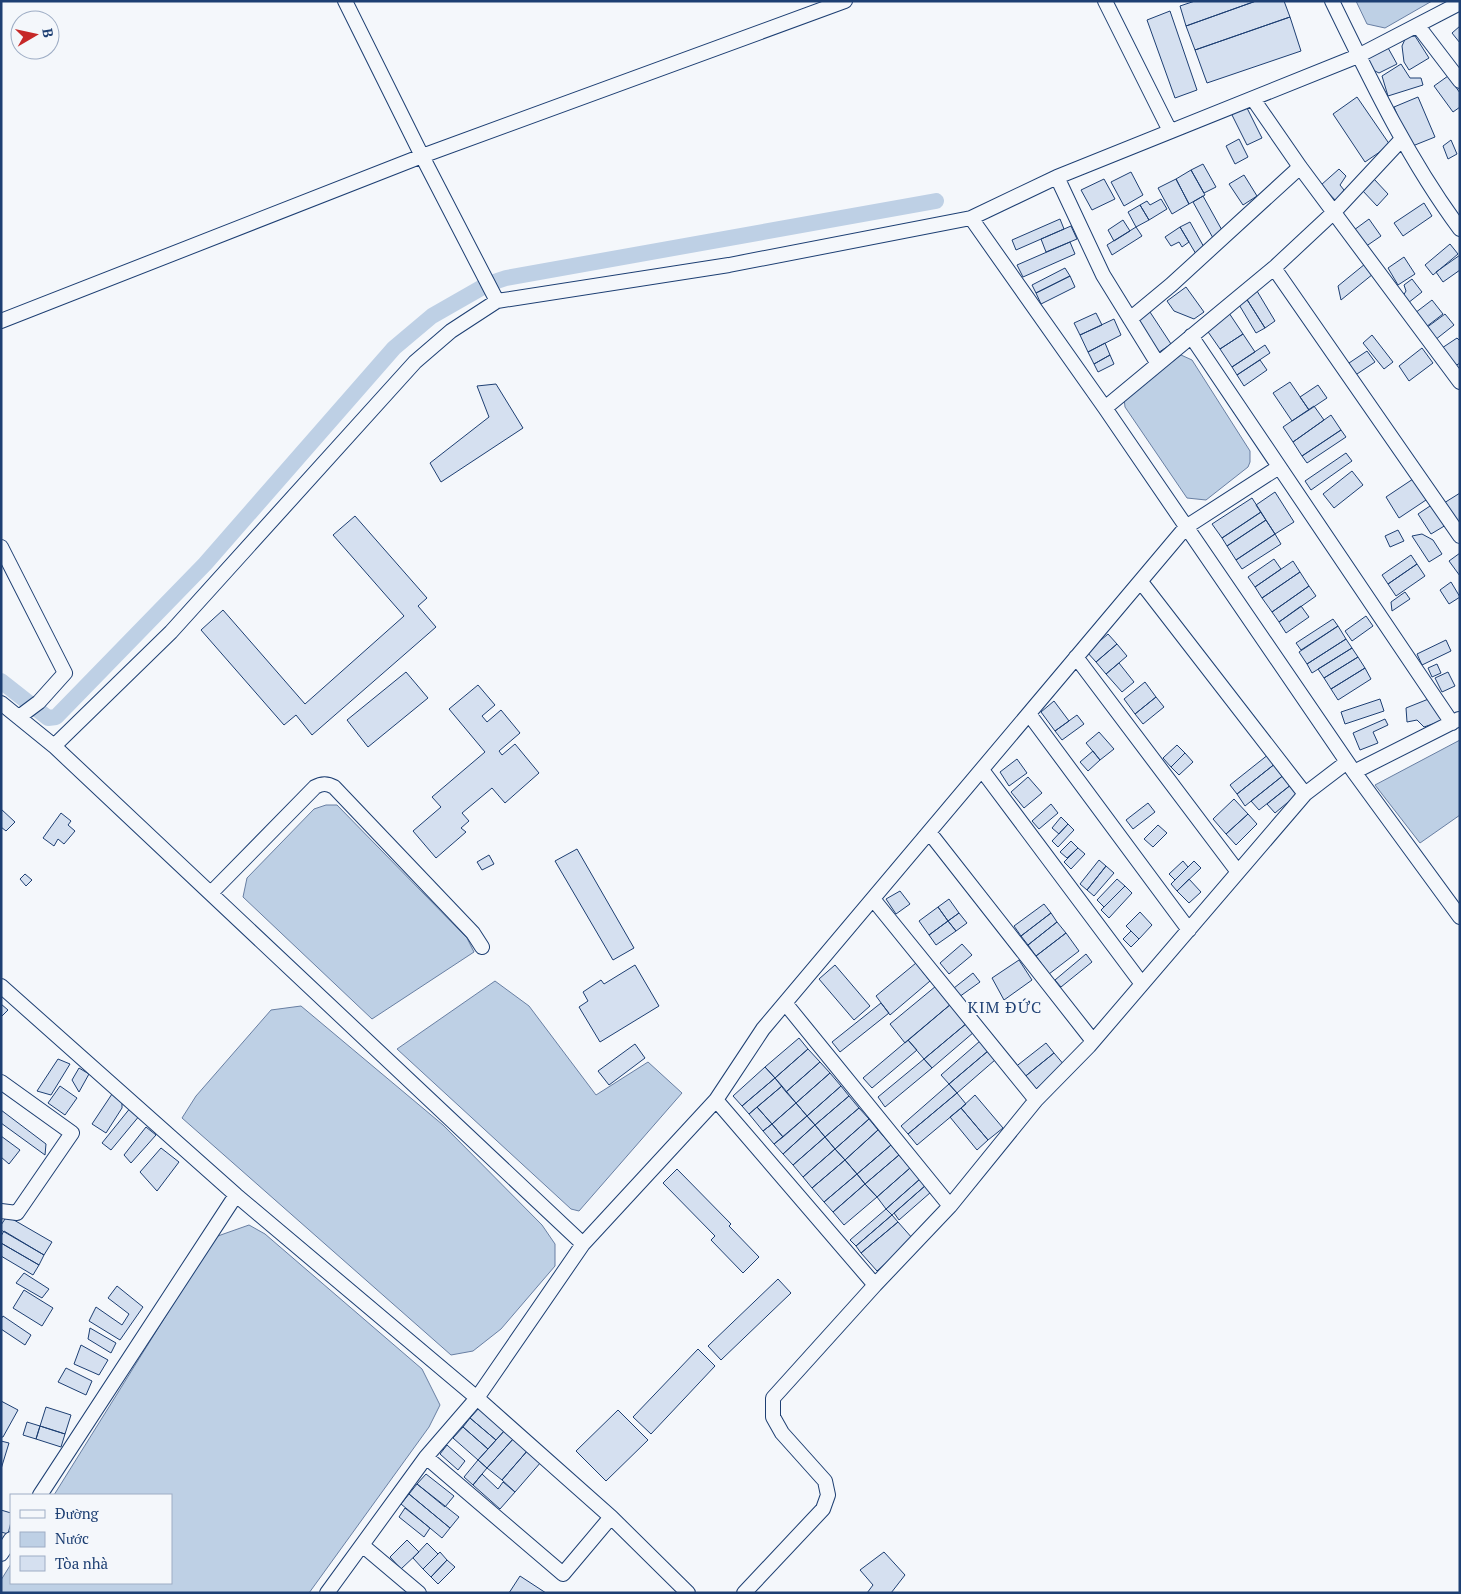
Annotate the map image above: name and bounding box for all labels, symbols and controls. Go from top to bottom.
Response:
north arrow [10,10,60,60]
text: B [38,27,58,39]
district label: KIM ĐỨC [968,996,1042,1018]
legend [10,1494,172,1584]
text: Đường [55,1503,100,1523]
text: Nước [55,1528,89,1548]
text: Tòa nhà [55,1553,109,1573]

